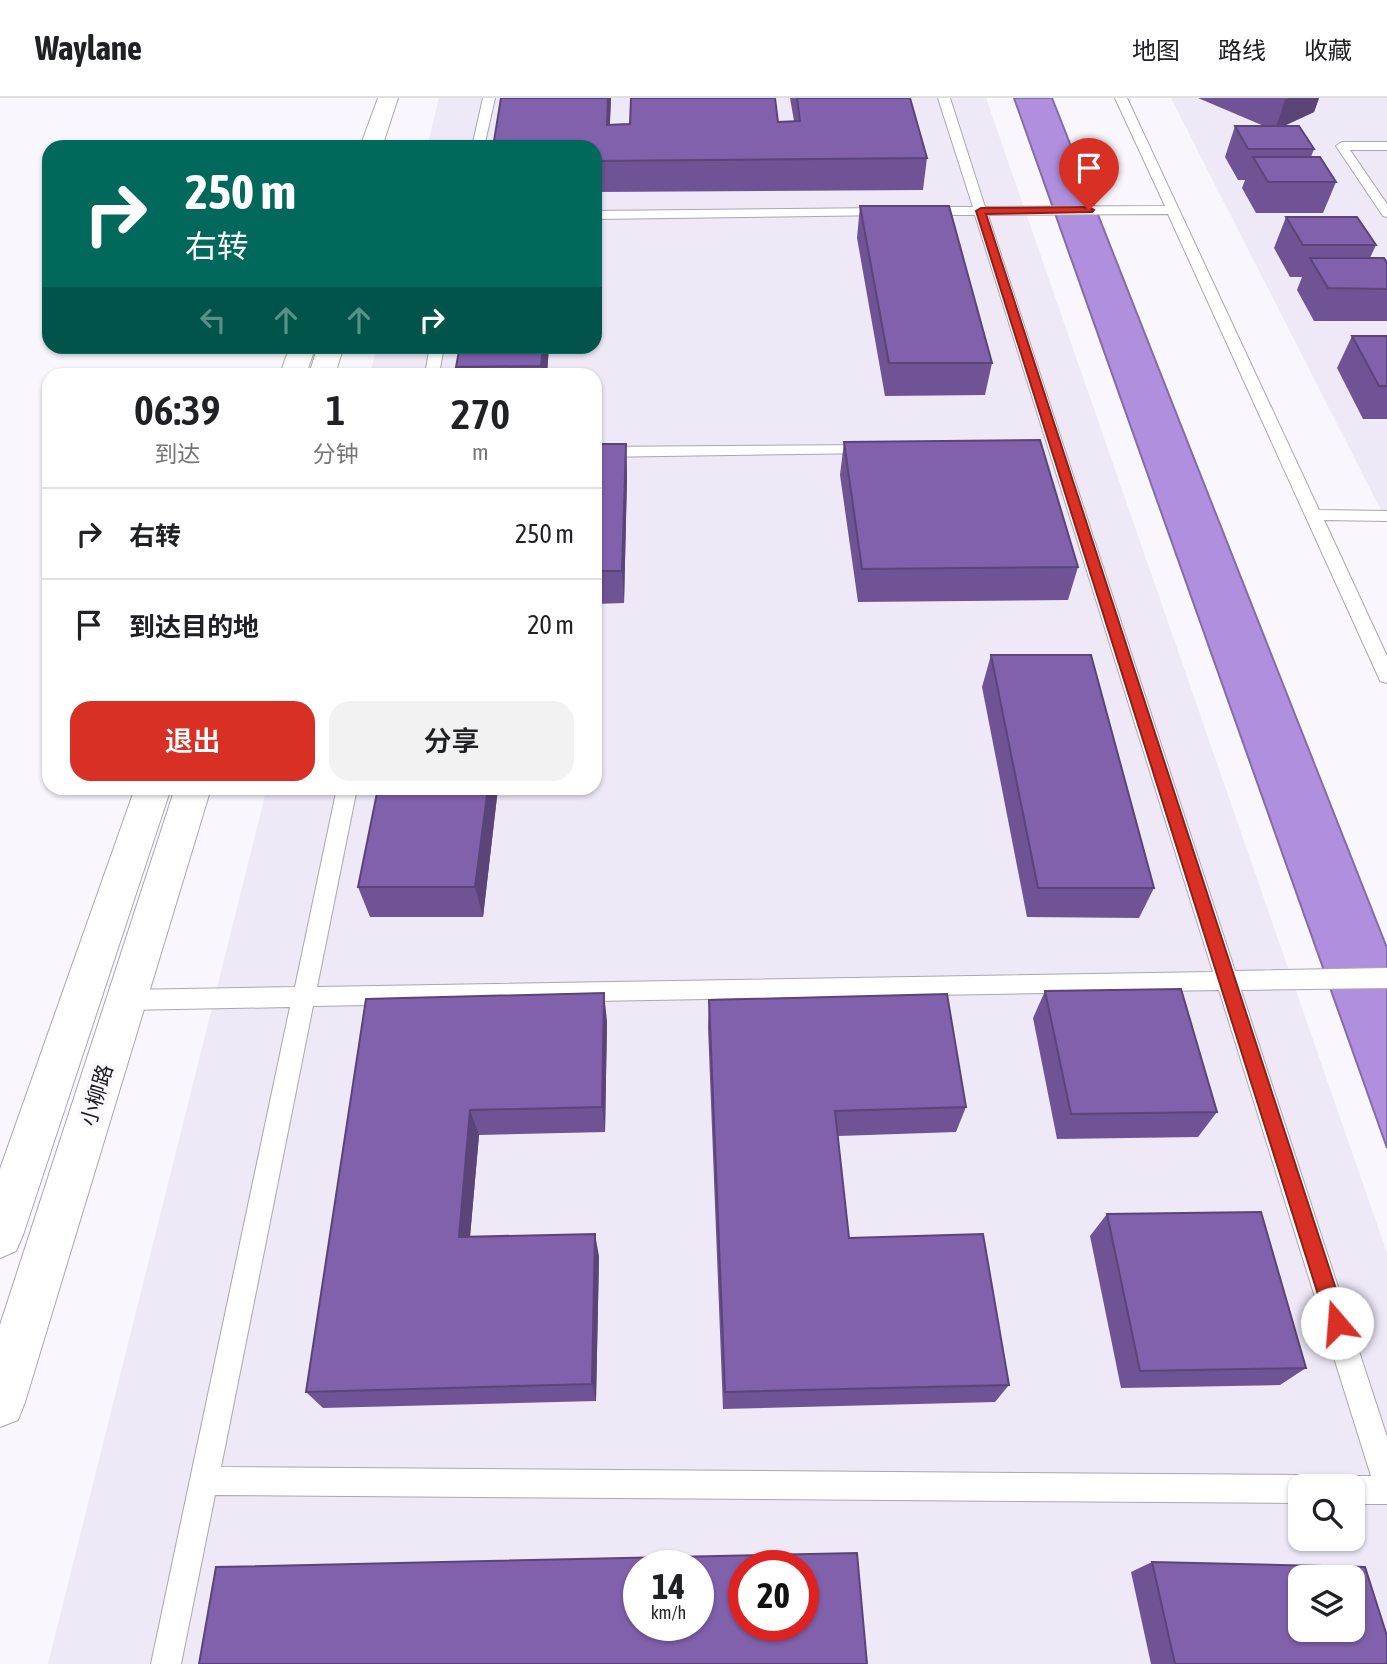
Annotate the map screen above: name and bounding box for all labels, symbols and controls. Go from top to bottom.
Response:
text: Waylane [35,29,142,67]
text: 地图 [1132,37,1180,64]
text: 路线 [1218,37,1266,64]
text: 收藏 [1304,37,1352,64]
pin [1059,138,1119,210]
icon: arrive [1070,149,1108,187]
text: 250 m [185,163,296,219]
icon: right [70,168,161,259]
text: 右转 [185,228,249,265]
icon: left [194,301,232,339]
icon: ahead [267,301,305,339]
icon: ahead [340,301,378,339]
icon: right [413,301,451,339]
text: 06:39 [134,386,221,434]
text: 1 [326,386,345,434]
text: 270 [451,390,510,438]
text: m [472,439,489,465]
text: 到达 [154,441,200,467]
text: 分钟 [313,441,359,467]
icon: right [70,515,108,553]
text: 250 m [515,519,574,549]
text: 右转 [129,521,181,551]
icon: arrive [70,606,108,644]
text: 20 m [527,610,574,640]
text: 到达目的地 [129,612,259,642]
button: 退出 [70,701,315,781]
button: 分享 [329,701,574,781]
street label: 小柳路 [75,1061,117,1129]
position arrow [1300,1286,1374,1360]
map controls [1288,1474,1365,1642]
button: search [1288,1474,1365,1551]
speed limit sign: 20 [728,1550,819,1641]
button: layers [1288,1565,1365,1642]
text: 14 [652,1566,685,1606]
text: km/h [651,1602,686,1623]

